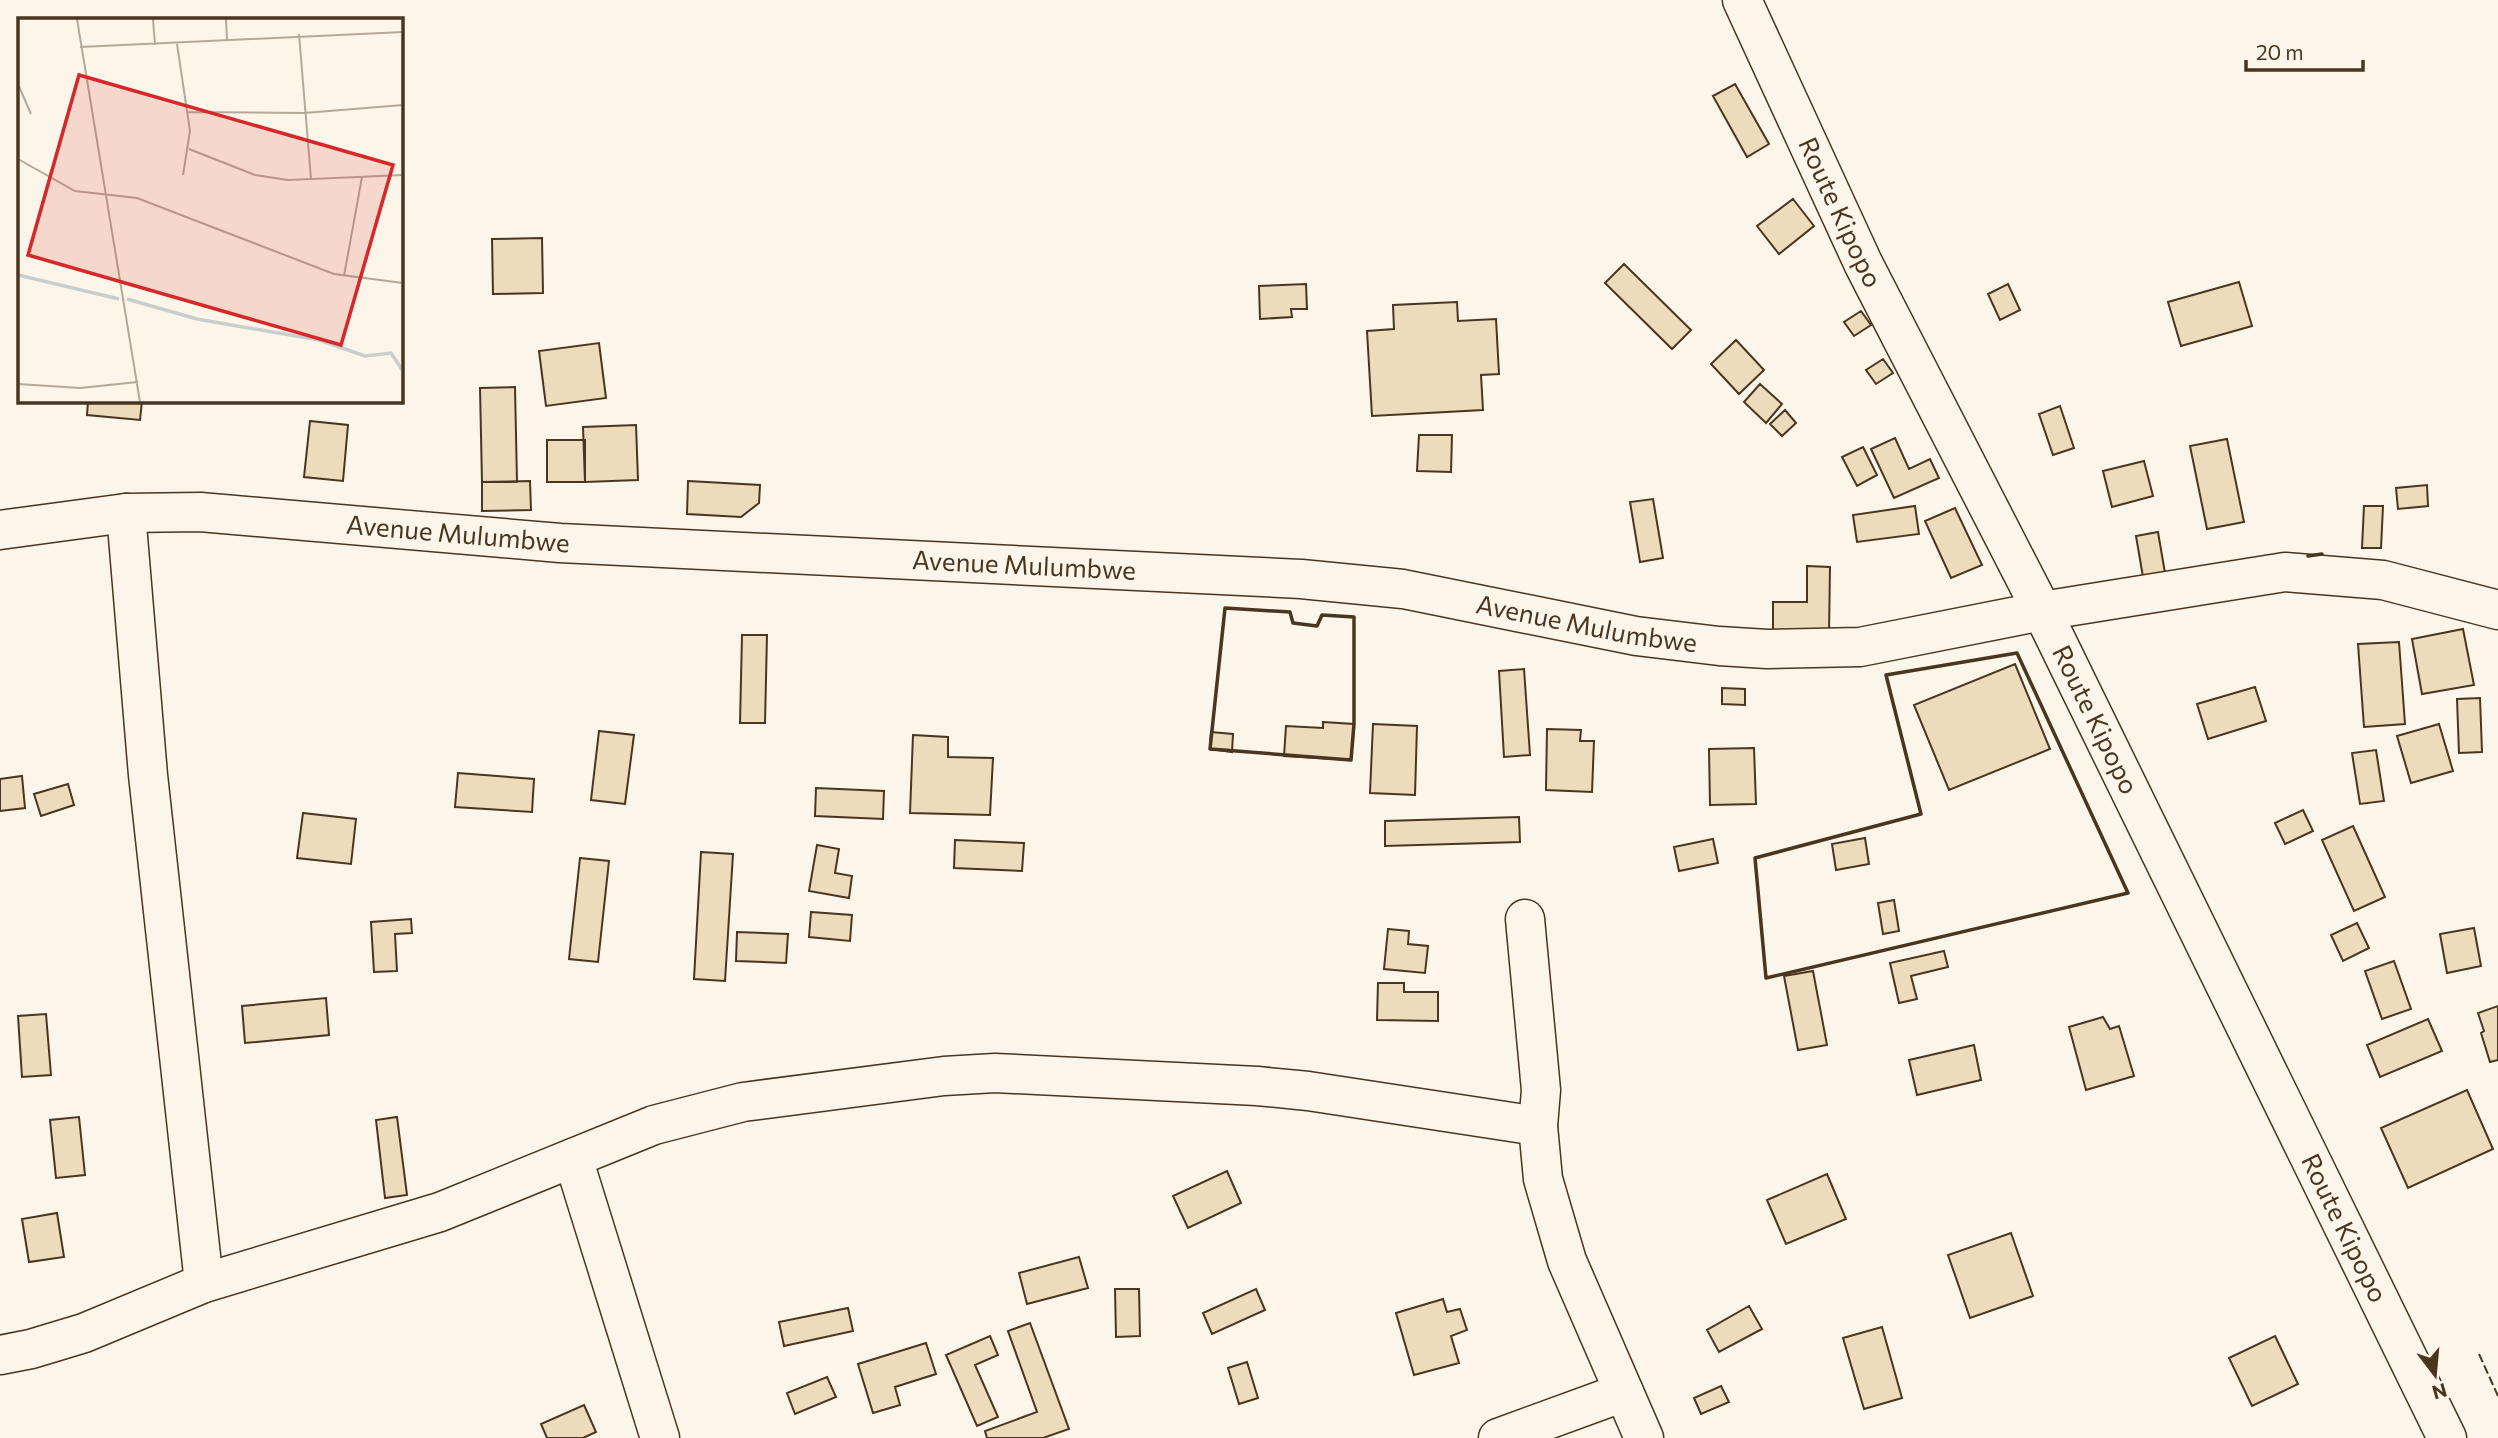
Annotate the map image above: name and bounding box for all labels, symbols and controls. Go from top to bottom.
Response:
inset map [18,18,402,402]
scale bar [2246,28,2363,72]
text: 20 m [2256,39,2304,64]
street label: Route Kipopo [1793,132,1890,292]
street label: Avenue Mulumbwe [345,508,570,557]
street label: Avenue Mulumbwe [911,543,1137,585]
street label: Avenue Mulumbwe [1474,587,1699,657]
street label: Route Kipopo [2047,640,2146,799]
street label: Route Kipopo [2296,1148,2395,1307]
north arrow [2400,1340,2470,1410]
text: N [2430,1379,2450,1405]

